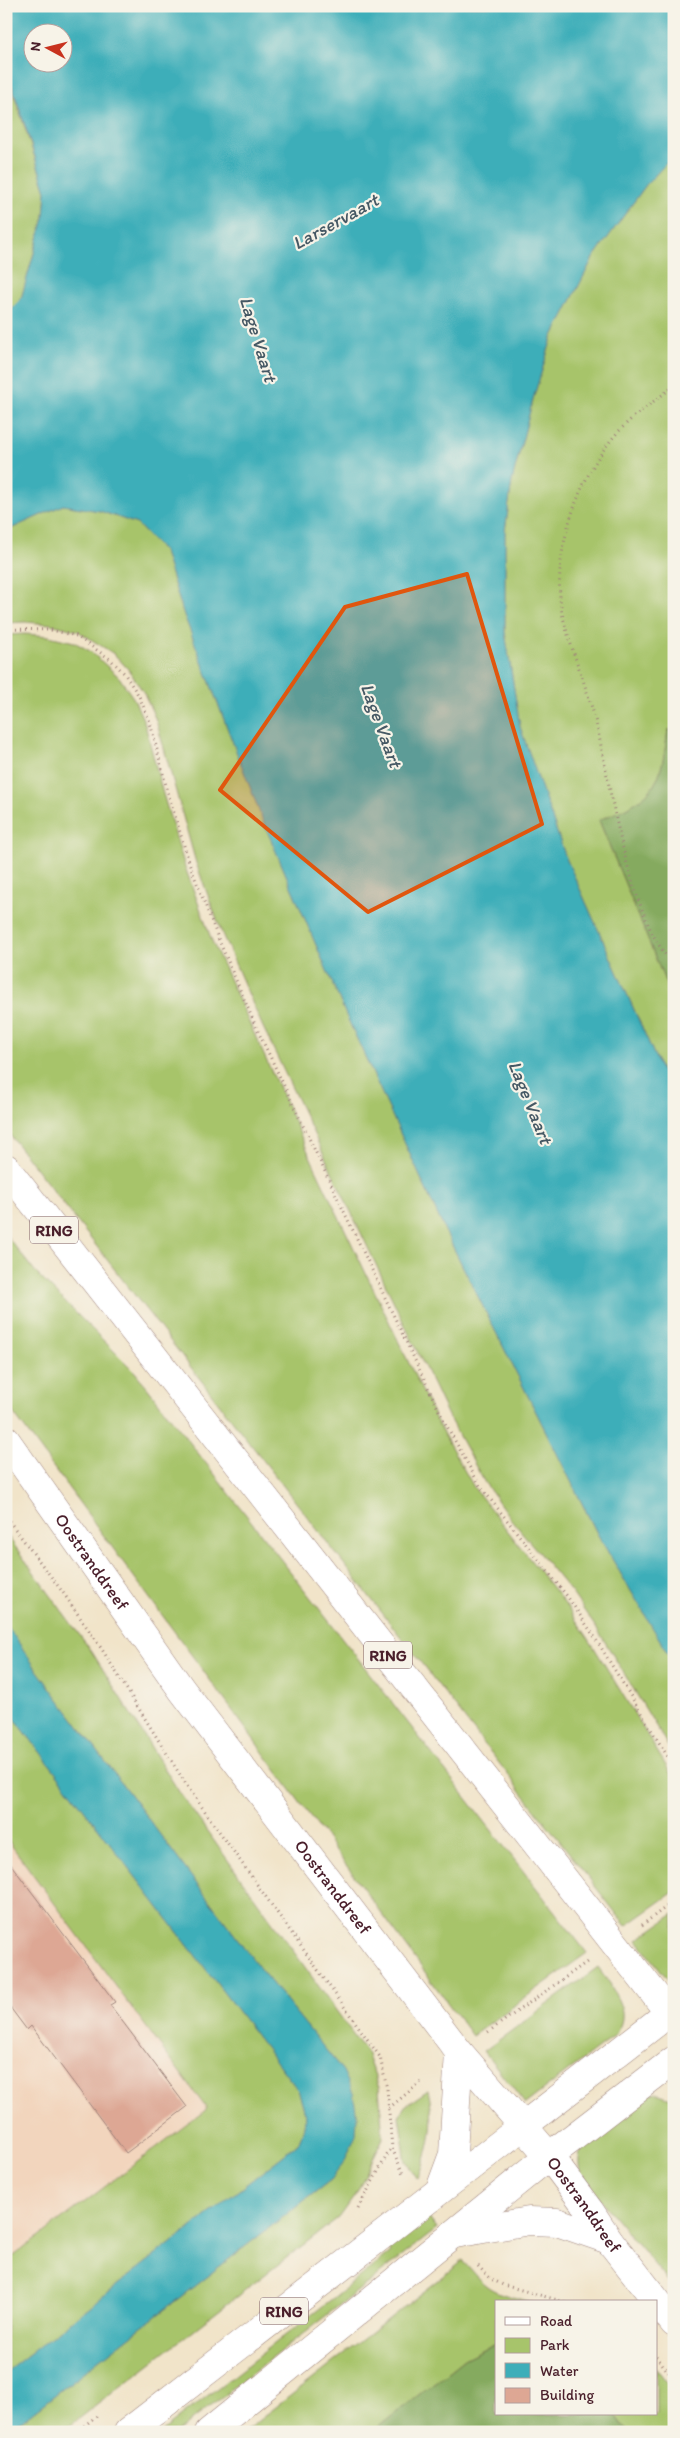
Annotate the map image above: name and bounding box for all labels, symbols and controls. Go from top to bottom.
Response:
north arrow [22,22,72,72]
text: N [27,41,45,52]
water label: Larservaart [288,187,384,255]
water label: Lage Vaart [235,294,283,386]
water label: Lage Vaart [356,680,408,772]
water label: Lage Vaart [503,1057,558,1149]
road number: RING [30,1216,78,1244]
street label: Oostranddreef [50,1509,134,1615]
road number: RING [364,1642,412,1668]
street label: Oostranddreef [290,1835,376,1939]
street label: Oostranddreef [542,2152,626,2258]
road number: RING [260,2298,308,2324]
legend [495,2300,658,2416]
text: Road [540,2312,573,2330]
text: Park [540,2336,570,2354]
text: Water [540,2362,579,2380]
text: Building [540,2386,594,2404]

